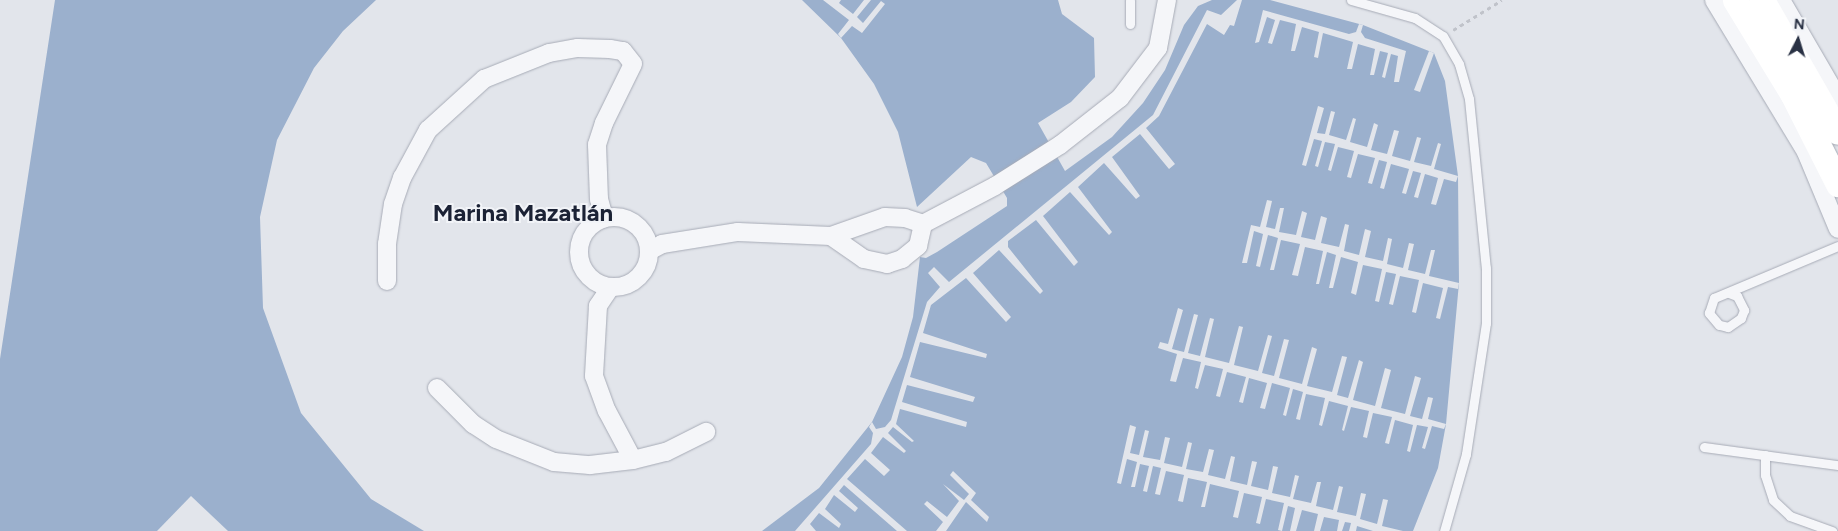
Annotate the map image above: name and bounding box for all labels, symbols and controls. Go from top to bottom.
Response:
north arrow [1773,15,1823,65]
text: N [1793,16,1805,33]
district label: Marina Mazatlán [433,199,613,227]

